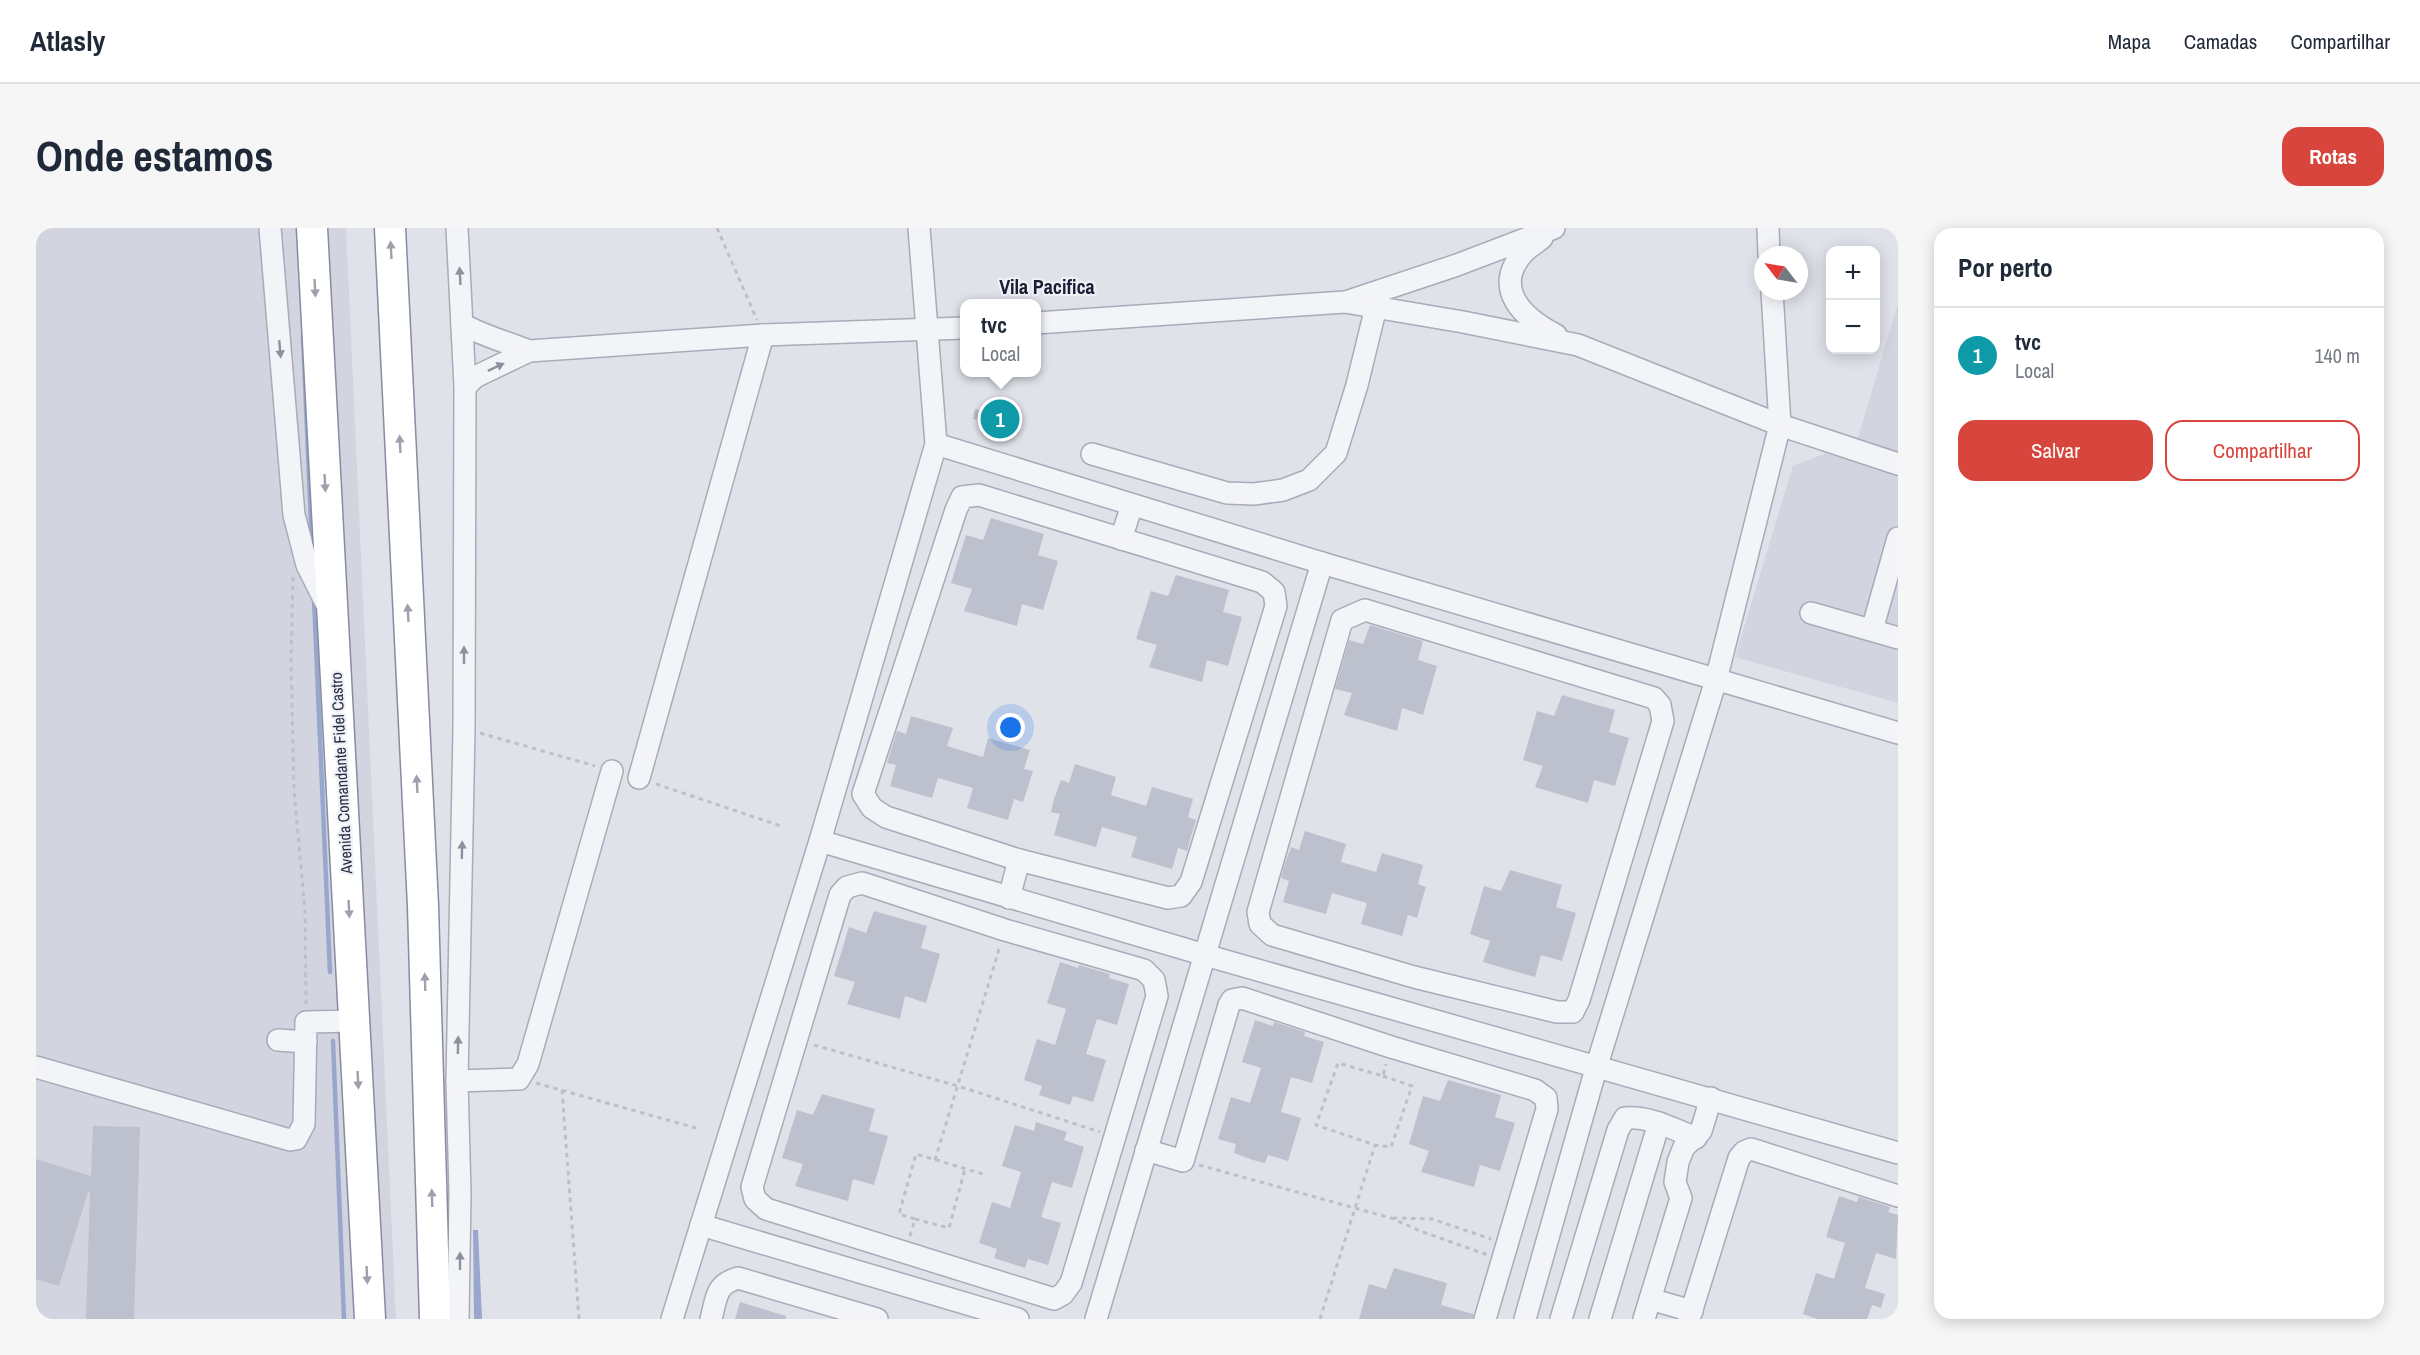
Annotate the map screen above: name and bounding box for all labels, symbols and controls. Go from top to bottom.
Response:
text: Atlasly [30,22,105,60]
text: Mapa [2108,27,2151,56]
text: Camadas [2184,27,2257,56]
text: Compartilhar [2290,27,2390,56]
button: Rotas [2282,127,2384,186]
text: Onde estamos [36,128,273,184]
one-way arrow [386,240,395,259]
north arrow [1754,246,1808,300]
map controls [1826,246,1880,354]
button: + [1826,246,1880,300]
text: Por perto [1958,250,2053,285]
one-way arrow [455,266,464,285]
district label: Vila Pacifica [999,273,1095,300]
one-way arrow [310,279,319,298]
popup [960,299,1041,377]
button: − [1826,300,1880,354]
text: tvc [981,310,1007,340]
text: tvc [2015,327,2041,357]
one-way arrow [275,340,285,359]
text: Local [981,340,1020,367]
text: 1 [1973,342,1982,369]
text: 140 m [2314,342,2360,369]
text: Local [2015,357,2054,384]
one-way arrow [487,363,504,372]
pin: 1 [980,396,1020,441]
button: Salvar [1958,420,2153,481]
button: Compartilhar [2165,420,2360,481]
one-way arrow [395,435,404,454]
one-way arrow [321,474,330,493]
one-way arrow [404,603,413,622]
one-way arrow [459,645,469,664]
street label: Avenida Comandante Fidel Castro [325,672,357,875]
your location [996,713,1025,742]
one-way arrow [412,775,421,794]
one-way arrow [457,840,466,859]
one-way arrow [344,899,353,918]
one-way arrow [421,972,430,991]
one-way arrow [453,1035,463,1054]
one-way arrow [353,1070,362,1089]
one-way arrow [427,1188,436,1207]
one-way arrow [455,1251,465,1270]
one-way arrow [363,1265,372,1284]

